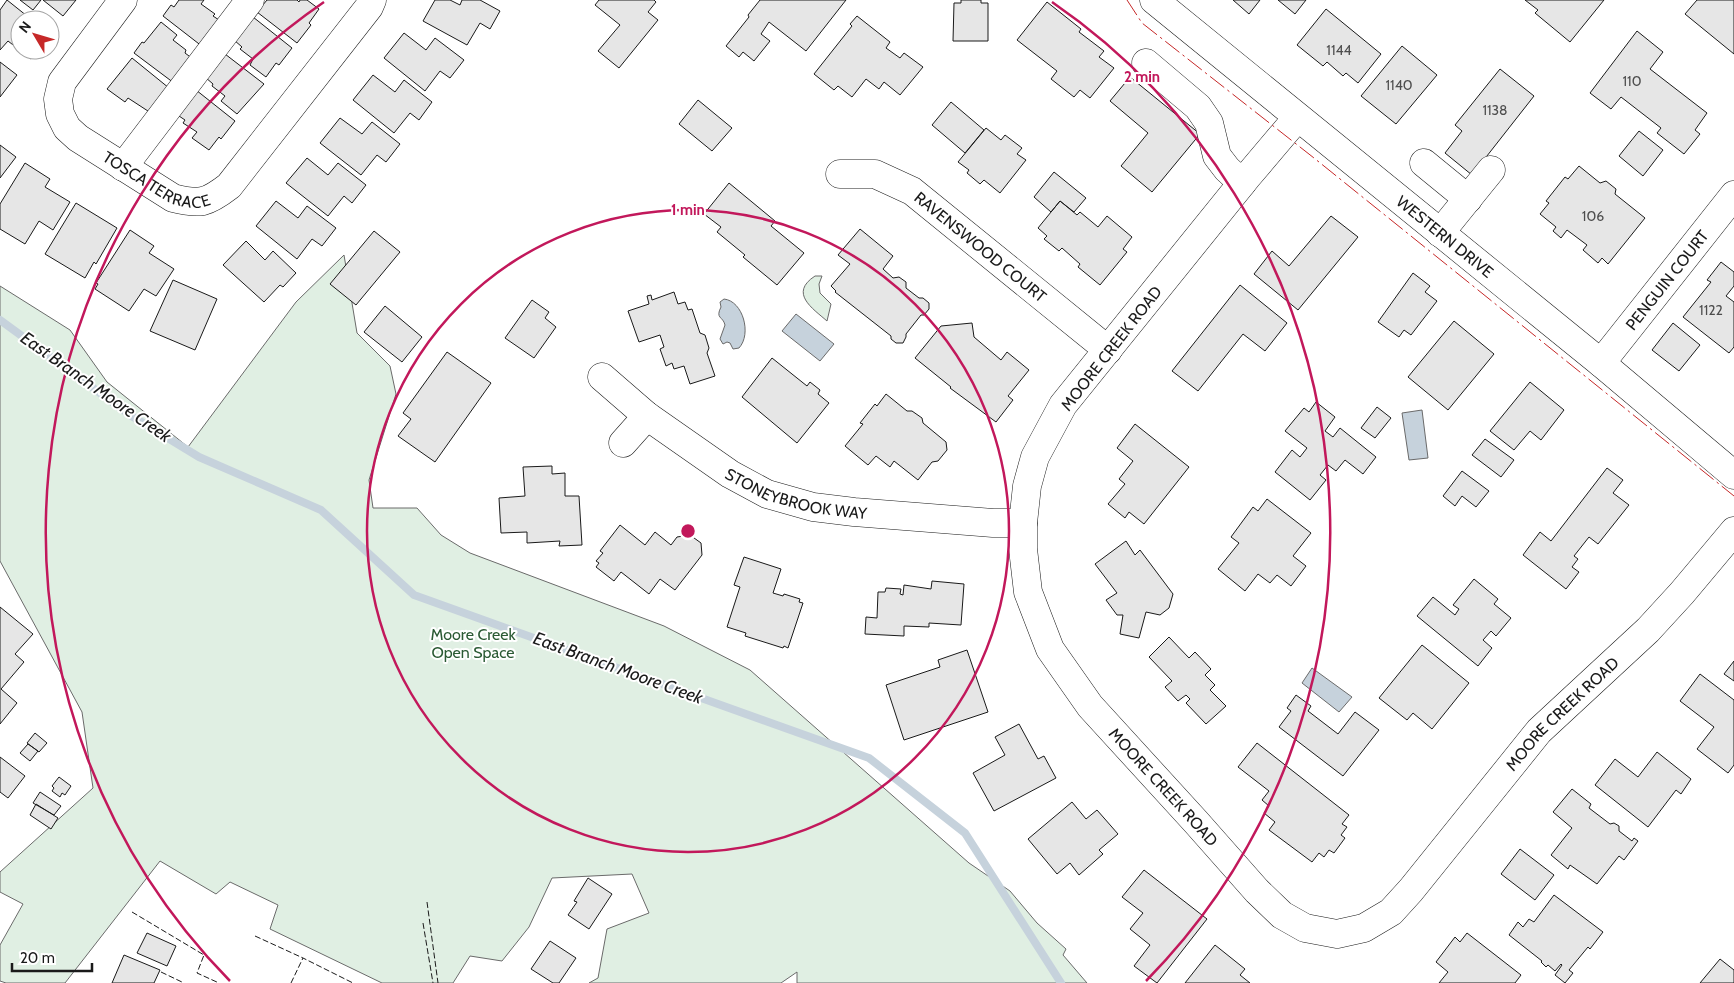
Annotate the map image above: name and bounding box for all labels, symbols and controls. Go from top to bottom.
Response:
north arrow [10,10,60,60]
text: N [15,18,35,36]
house number: 1144 [1326,41,1352,59]
text: 2 min [1124,68,1160,86]
house number: 110 [1623,72,1642,90]
house number: 1140 [1386,76,1413,94]
house number: 1138 [1482,101,1508,119]
street label: TOSCA TERRACE [99,147,213,212]
street label: RAVENSWOOD COURT [910,188,1050,306]
street label: WESTERN DRIVE [1392,192,1497,282]
text: 1 min [671,201,705,219]
house number: 106 [1582,207,1604,225]
street label: PENGUIN COURT [1622,226,1713,334]
street label: MOORE CREEK ROAD [1057,282,1166,414]
house number: 1122 [1699,301,1723,319]
water label: East Branch Moore Creek [16,327,177,448]
street label: STONEYBROOK WAY [722,464,869,523]
centre of rings [679,522,697,540]
park label: Moore Creek Open Space [430,625,516,662]
water label: East Branch Moore Creek [530,627,707,709]
street label: MOORE CREEK ROAD [1502,653,1623,775]
street label: MOORE CREEK ROAD [1105,724,1222,850]
scale bar [12,940,92,972]
text: 20 m [20,949,55,967]

